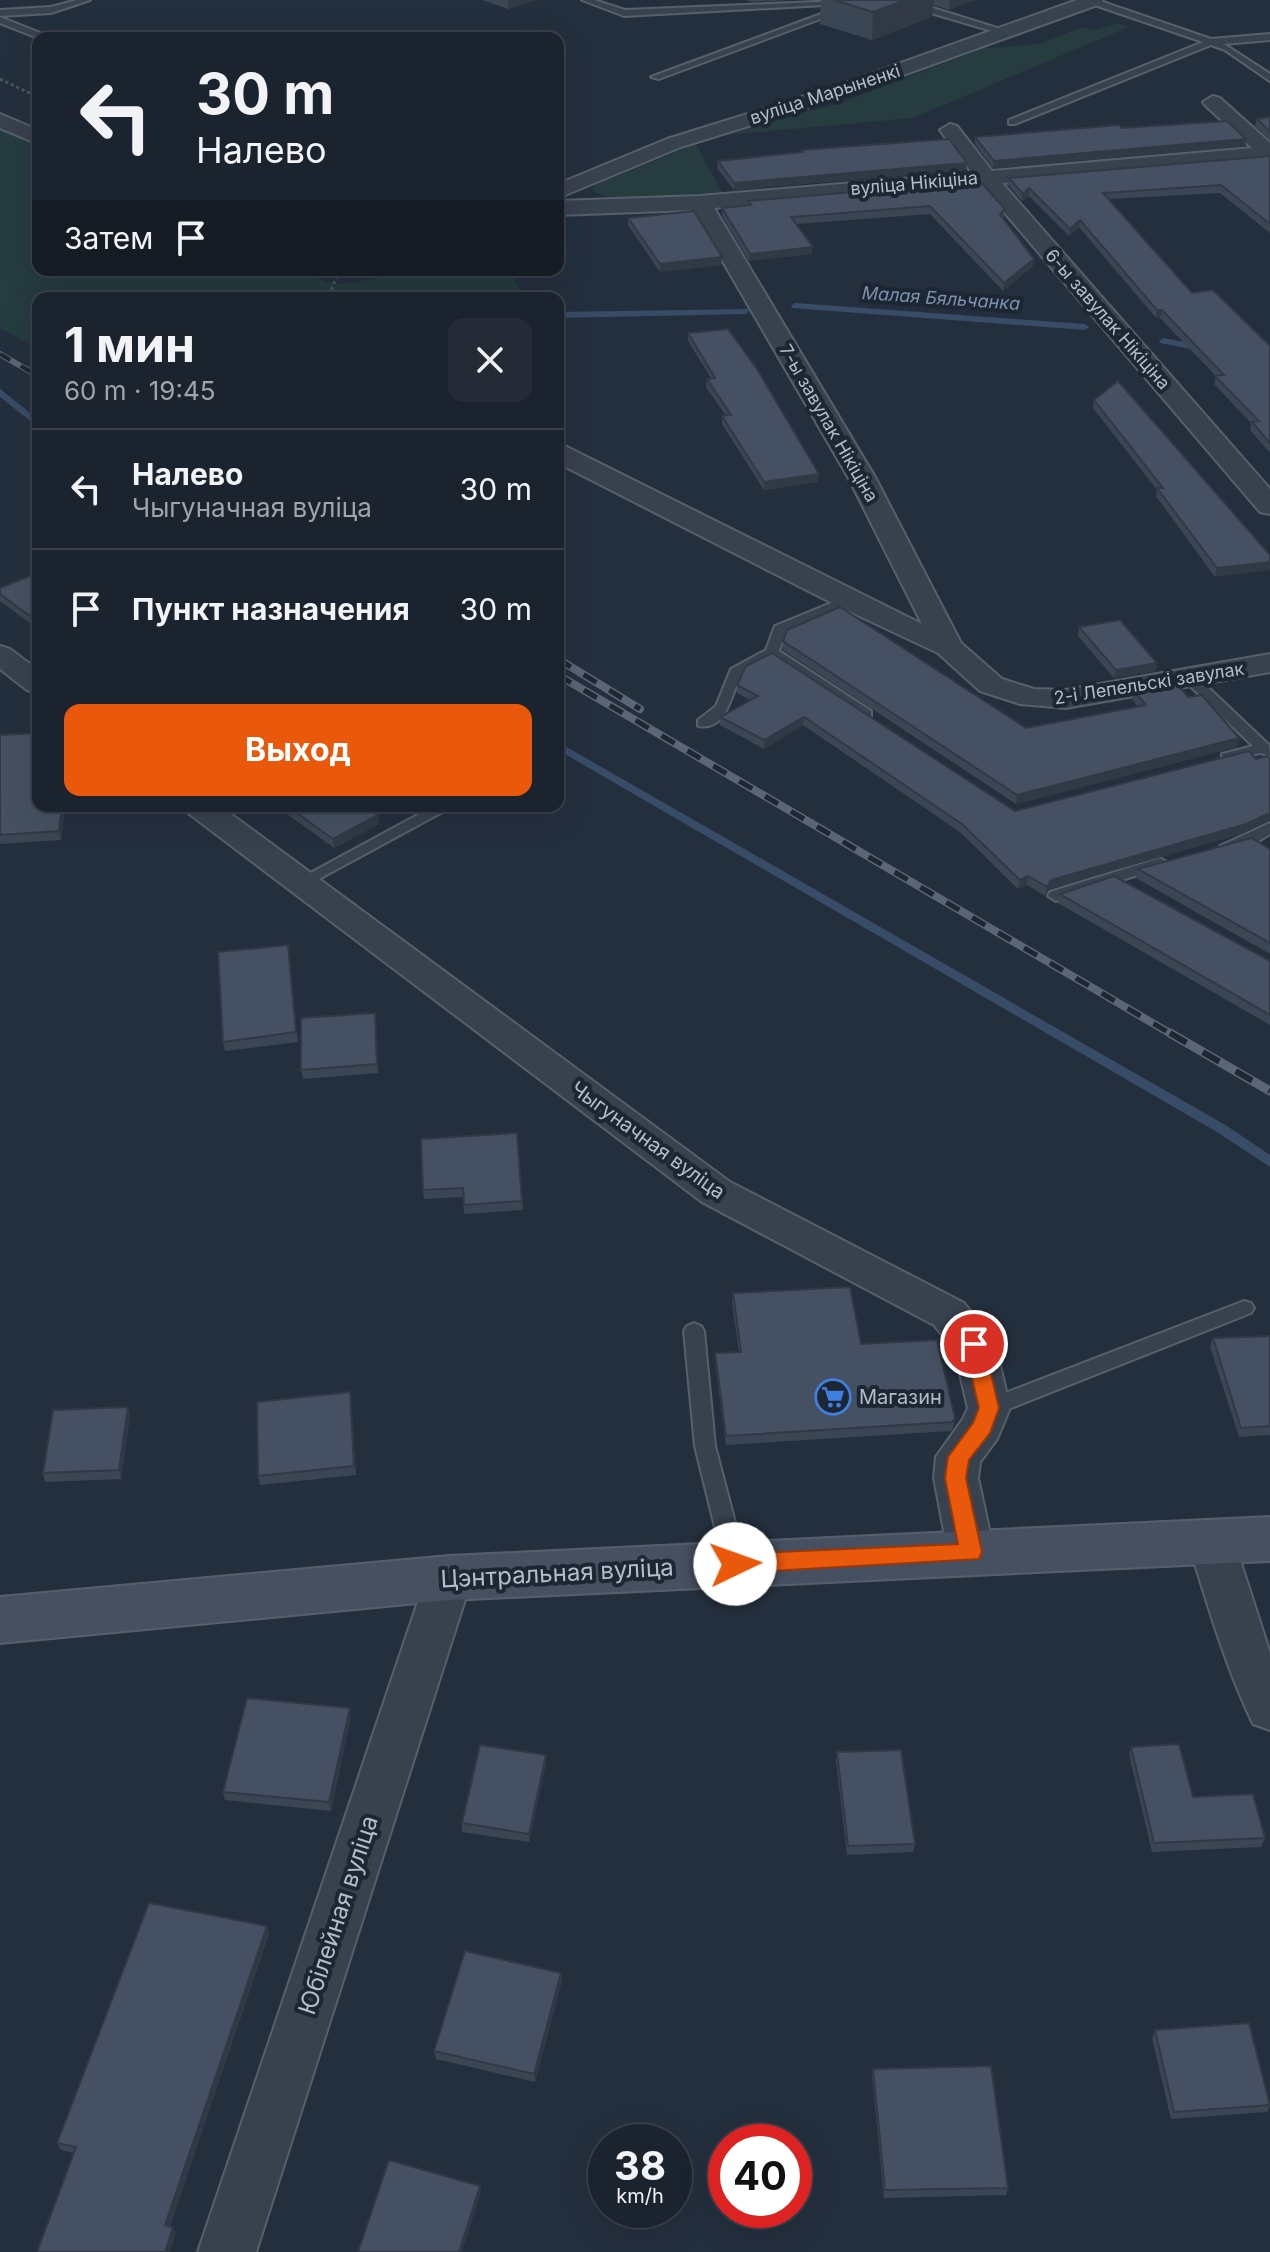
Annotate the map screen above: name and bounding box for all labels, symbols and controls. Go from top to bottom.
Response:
text: 30 m [196,60,334,128]
street label: вуліца Марыненкі [747,60,903,128]
icon: left [64,64,168,168]
text: Налево [196,128,327,172]
street label: вуліца Нікіціна [849,167,979,199]
icon: arrive [169,216,213,260]
text: Затем [64,220,153,256]
street label: 6-ы завулак Нікіціна [1041,244,1175,394]
water label: Малая Бяльчанка [861,282,1021,314]
text: 1 мин [64,315,195,374]
button: close [448,318,532,402]
street label: 7-ы завулак Нікіціна [775,341,883,505]
text: 60 m · 19:45 [64,375,216,406]
text: Налево [132,456,244,492]
icon: left [64,467,108,511]
text: 30 m [460,471,532,507]
text: Чыгуначная вуліца [132,492,372,523]
icon: arrive [64,587,108,631]
text: Пункт назначения [132,591,410,627]
text: 30 m [460,591,532,627]
street label: 2-і Лепельскі завулак [1052,658,1246,708]
button: Выход [64,704,532,796]
street label: Чыгуначная вуліца [566,1076,730,1204]
pin [940,1310,1008,1378]
icon: arrive [952,1322,996,1366]
supermarket icon: Магазин [814,1378,852,1416]
place label: Магазин [859,1385,942,1409]
position arrow [693,1522,777,1606]
street label: Цэнтральная вуліца [440,1552,674,1594]
street label: Юбілейная вуліца [292,1812,384,2018]
speed limit sign: 40 [708,2124,812,2228]
text: 38 [614,2141,666,2190]
text: km/h [616,2184,664,2208]

